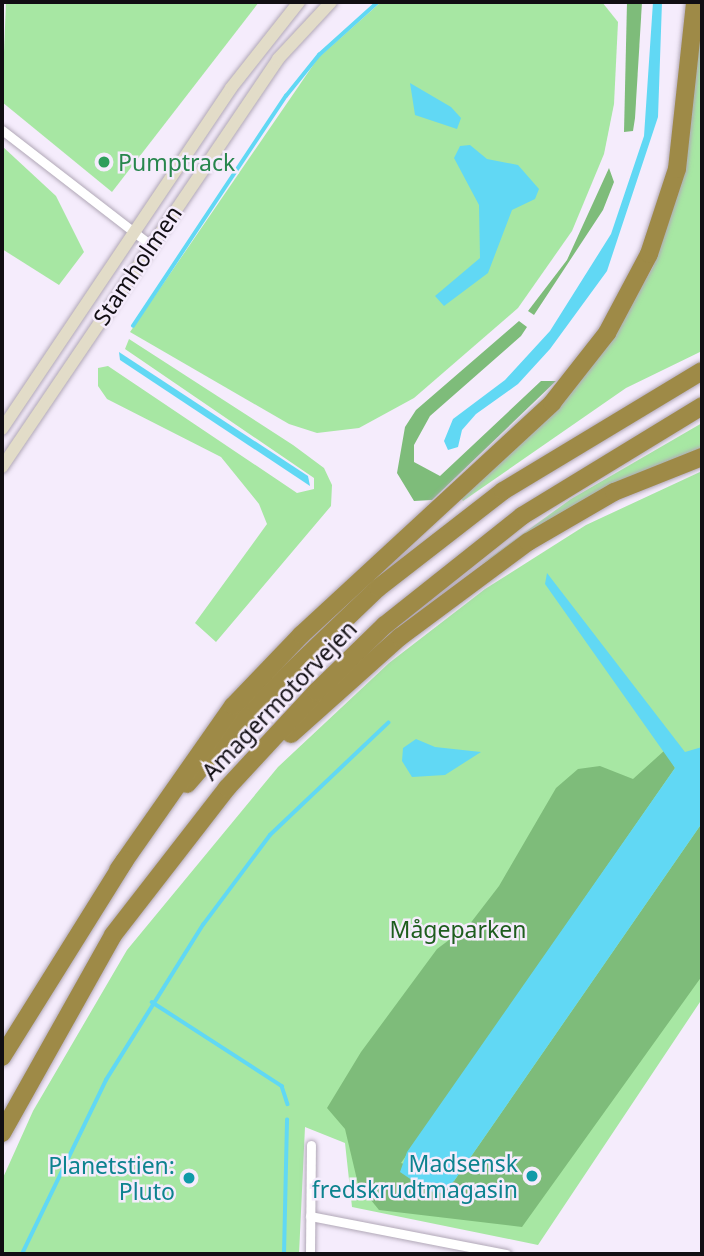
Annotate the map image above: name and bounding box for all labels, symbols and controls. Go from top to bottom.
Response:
place label: Pumptrack [118,148,235,176]
marker: Pumptrack [96,154,112,170]
street label: Stamholmen [87,200,187,330]
street label: Amagermotorvejen [196,615,362,785]
park label: Mågeparken [390,915,526,943]
place label: Madsensk fredskrudtmagasin [312,1149,518,1203]
place label: Planetstien: Pluto [48,1151,175,1205]
marker: Madsensk fredskrudtmagasin [524,1168,540,1184]
marker: Planetstien: Pluto [181,1170,197,1186]

